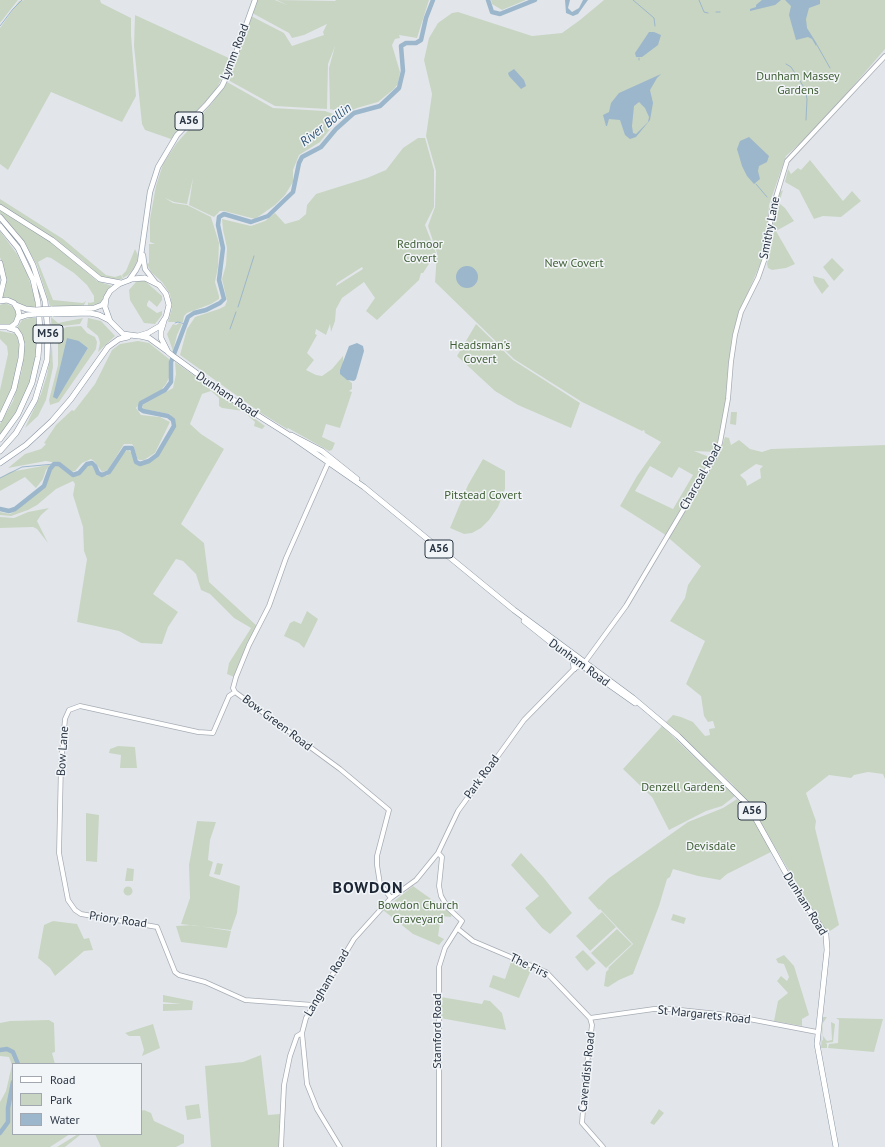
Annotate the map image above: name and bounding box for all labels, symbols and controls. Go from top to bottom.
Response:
street label: Lymm Road [218,22,252,82]
park label: Dunham Massey Gardens [756,70,840,98]
water label: River Bollin [297,100,355,150]
road number: A56 [175,112,203,130]
street label: Smithy Lane [757,196,783,260]
park label: Redmoor Covert [397,238,443,266]
park label: New Covert [544,257,604,271]
road number: M56 [33,325,63,343]
park label: Headsman's Covert [450,339,510,367]
street label: Dunham Road [193,369,261,421]
street label: Charcoal Road [677,442,725,512]
park label: Pitstead Covert [444,489,522,503]
road number: A56 [425,540,453,558]
street label: Dunham Road [546,636,612,690]
street label: Bow Green Road [239,692,315,754]
street label: Bow Lane [54,726,72,776]
street label: Park Road [461,752,503,802]
park label: Denzell Gardens [641,781,725,795]
road number: A56 [738,802,766,820]
park label: Devisdale [686,840,736,854]
street label: Dunham Road [780,870,830,938]
district label: BOWDON [332,878,404,898]
park label: Bowdon Church Graveyard [378,899,458,927]
street label: Priory Road [88,909,148,931]
street label: Langham Road [301,947,353,1019]
street label: The Firs [507,951,551,981]
street label: Stamford Road [431,993,445,1069]
street label: St Margarets Road [657,1003,751,1027]
street label: Cavendish Road [576,1031,598,1113]
legend [12,1063,142,1135]
text: Road [50,1072,75,1087]
text: Park [50,1092,72,1107]
text: Water [50,1112,80,1127]

